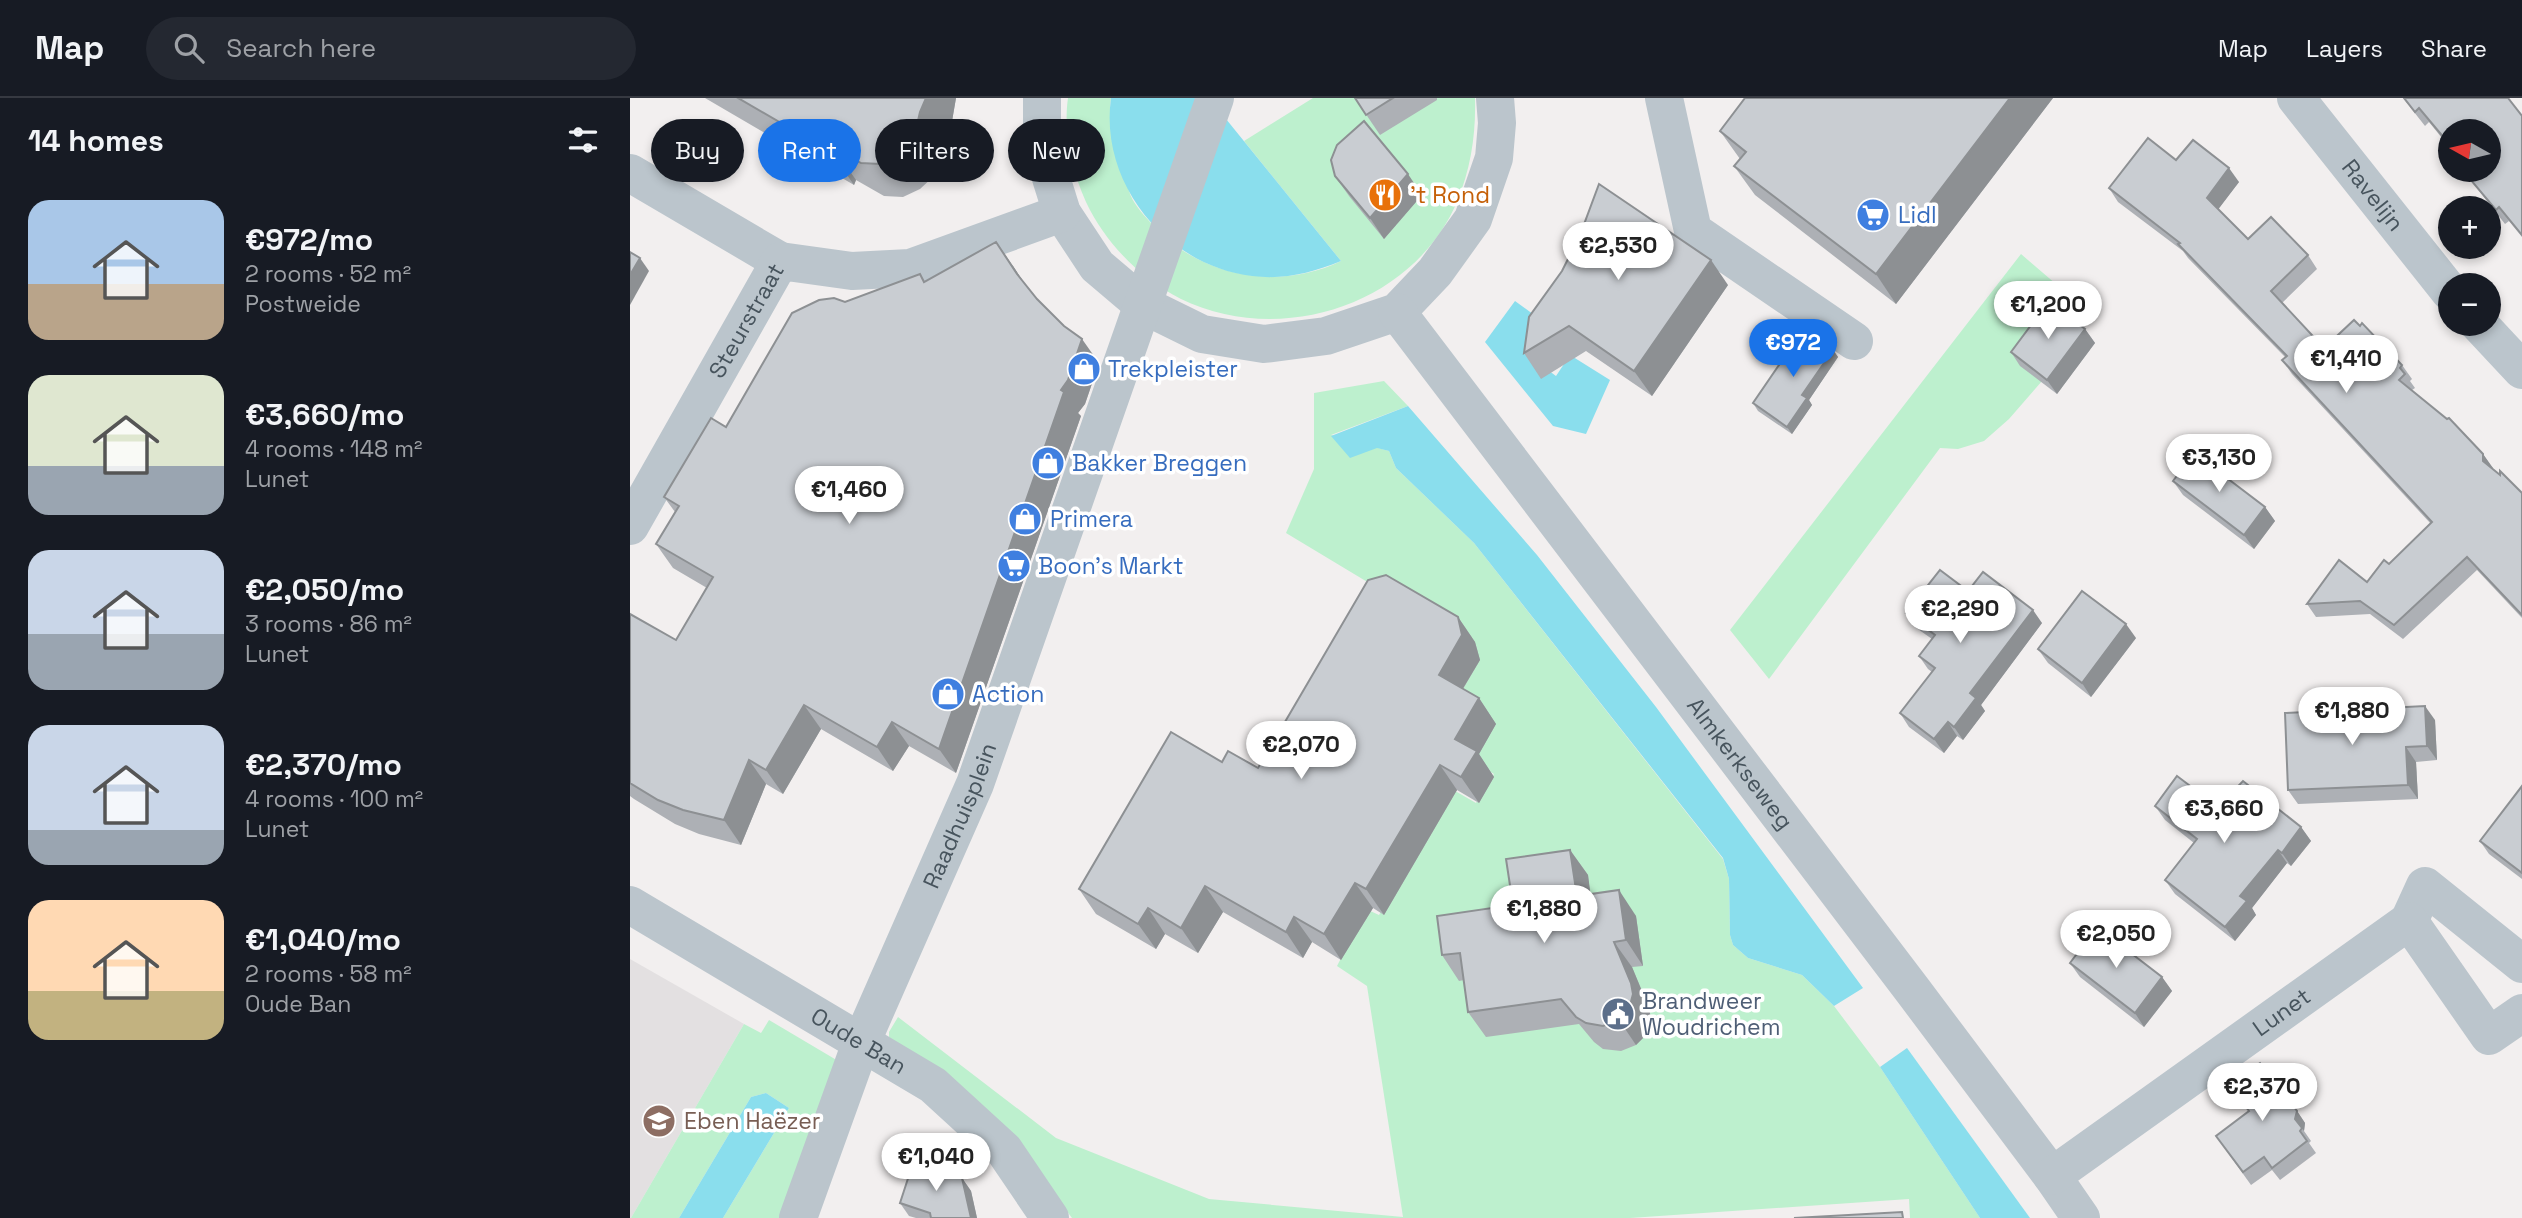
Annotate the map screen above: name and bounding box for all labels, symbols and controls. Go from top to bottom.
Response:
search box [146,17,636,80]
text: Map [35,27,104,69]
icon: search [170,29,208,67]
text: Search here [226,31,376,65]
text: Map [2218,33,2268,64]
text: Layers [2306,33,2383,64]
text: Share [2421,33,2487,64]
chip: Buy [651,119,744,182]
chip: Rent [758,119,861,182]
chip: Filters [875,119,994,182]
chip: New [1008,119,1105,182]
north arrow [2438,119,2501,182]
map controls [2438,119,2501,336]
text: 14 homes [28,121,164,160]
icon: filters [564,121,602,159]
street label: Ravelijn [2335,153,2411,237]
restaurant icon: 't Rond [1366,176,1404,214]
place label: 't Rond [1410,180,1490,210]
supermarket icon: Lidl [1854,196,1892,234]
button: + [2438,196,2501,259]
place label: Lidl [1898,200,1937,230]
text: €972/mo [245,220,373,259]
pin: €2,530 [1561,222,1675,282]
icon: home [84,228,168,312]
text: €2,530 [1579,230,1657,260]
street label: Steurstraat [702,258,791,383]
text: 2 rooms · 52 m² [245,259,411,289]
button: − [2438,273,2501,336]
pin: €1,200 [1991,282,2105,341]
text: Postweide [245,289,361,319]
text: €1,200 [2010,289,2086,319]
pin: €972 [1752,320,1834,379]
text: €972 [1765,327,1821,357]
pin: €1,410 [2289,336,2403,395]
text: €1,410 [2310,343,2382,373]
shop icon: Trekpleister [1065,350,1103,388]
place label: Trekpleister [1108,354,1238,384]
text: €3,660/mo [245,395,404,434]
icon: home [84,403,168,487]
text: 4 rooms · 148 m² [245,434,422,464]
pin: €3,130 [2162,434,2276,494]
text: €3,130 [2182,442,2256,472]
shop icon: Bakker Breggen [1029,444,1067,482]
place label: Bakker Breggen [1072,448,1247,478]
text: Lunet [245,464,309,494]
pin: €1,460 [792,466,906,526]
text: €1,460 [811,474,887,504]
shop icon: Primera [1006,500,1044,538]
place label: Primera [1050,504,1133,534]
supermarket icon: Boon's Markt [995,547,1033,585]
place label: Boon's Markt [1038,551,1184,581]
text: €2,050/mo [245,570,404,609]
icon: home [84,578,168,662]
pin: €2,290 [1903,586,2017,645]
text: €2,290 [1921,593,1999,623]
text: 3 rooms · 86 m² [245,609,412,639]
text: Lunet [245,639,309,669]
shop icon: Action [929,675,967,713]
place label: Action [972,679,1044,709]
pin: €1,880 [2295,688,2409,747]
street label: Almkerkseweg [1680,691,1800,835]
text: €1,880 [2314,695,2390,725]
pin: €2,070 [1244,722,1358,781]
text: €2,070 [1262,729,1340,759]
street label: Raadhuisplein [916,739,1003,893]
text: €2,370/mo [245,745,402,784]
icon: home [84,753,168,837]
text: 4 rooms · 100 m² [245,784,423,814]
pin: €3,660 [2167,786,2281,845]
text: €3,660 [2184,793,2264,823]
text: Lunet [245,814,309,844]
pin: €1,880 [1487,886,1601,945]
text: €1,880 [1506,893,1582,923]
pin: €2,050 [2059,910,2173,970]
text: €2,050 [2076,918,2156,948]
text: €1,040/mo [245,920,401,959]
icon: home [84,928,168,1012]
text: 2 rooms · 58 m² [245,959,412,989]
street label: Lunet [2247,981,2316,1043]
place label: Brandweer Woudrichem [1642,986,1780,1042]
text: Oude Ban [245,989,351,1019]
public building icon: Brandweer Woudrichem [1599,995,1637,1033]
street label: Oude Ban [805,1001,912,1081]
pin: €2,370 [2205,1063,2319,1123]
text: €2,370 [2223,1071,2301,1101]
school or university icon: Eben Haëzer [640,1102,678,1140]
place label: Eben Haëzer [684,1106,820,1136]
pin: €1,040 [879,1134,993,1193]
text: €1,040 [898,1141,974,1171]

